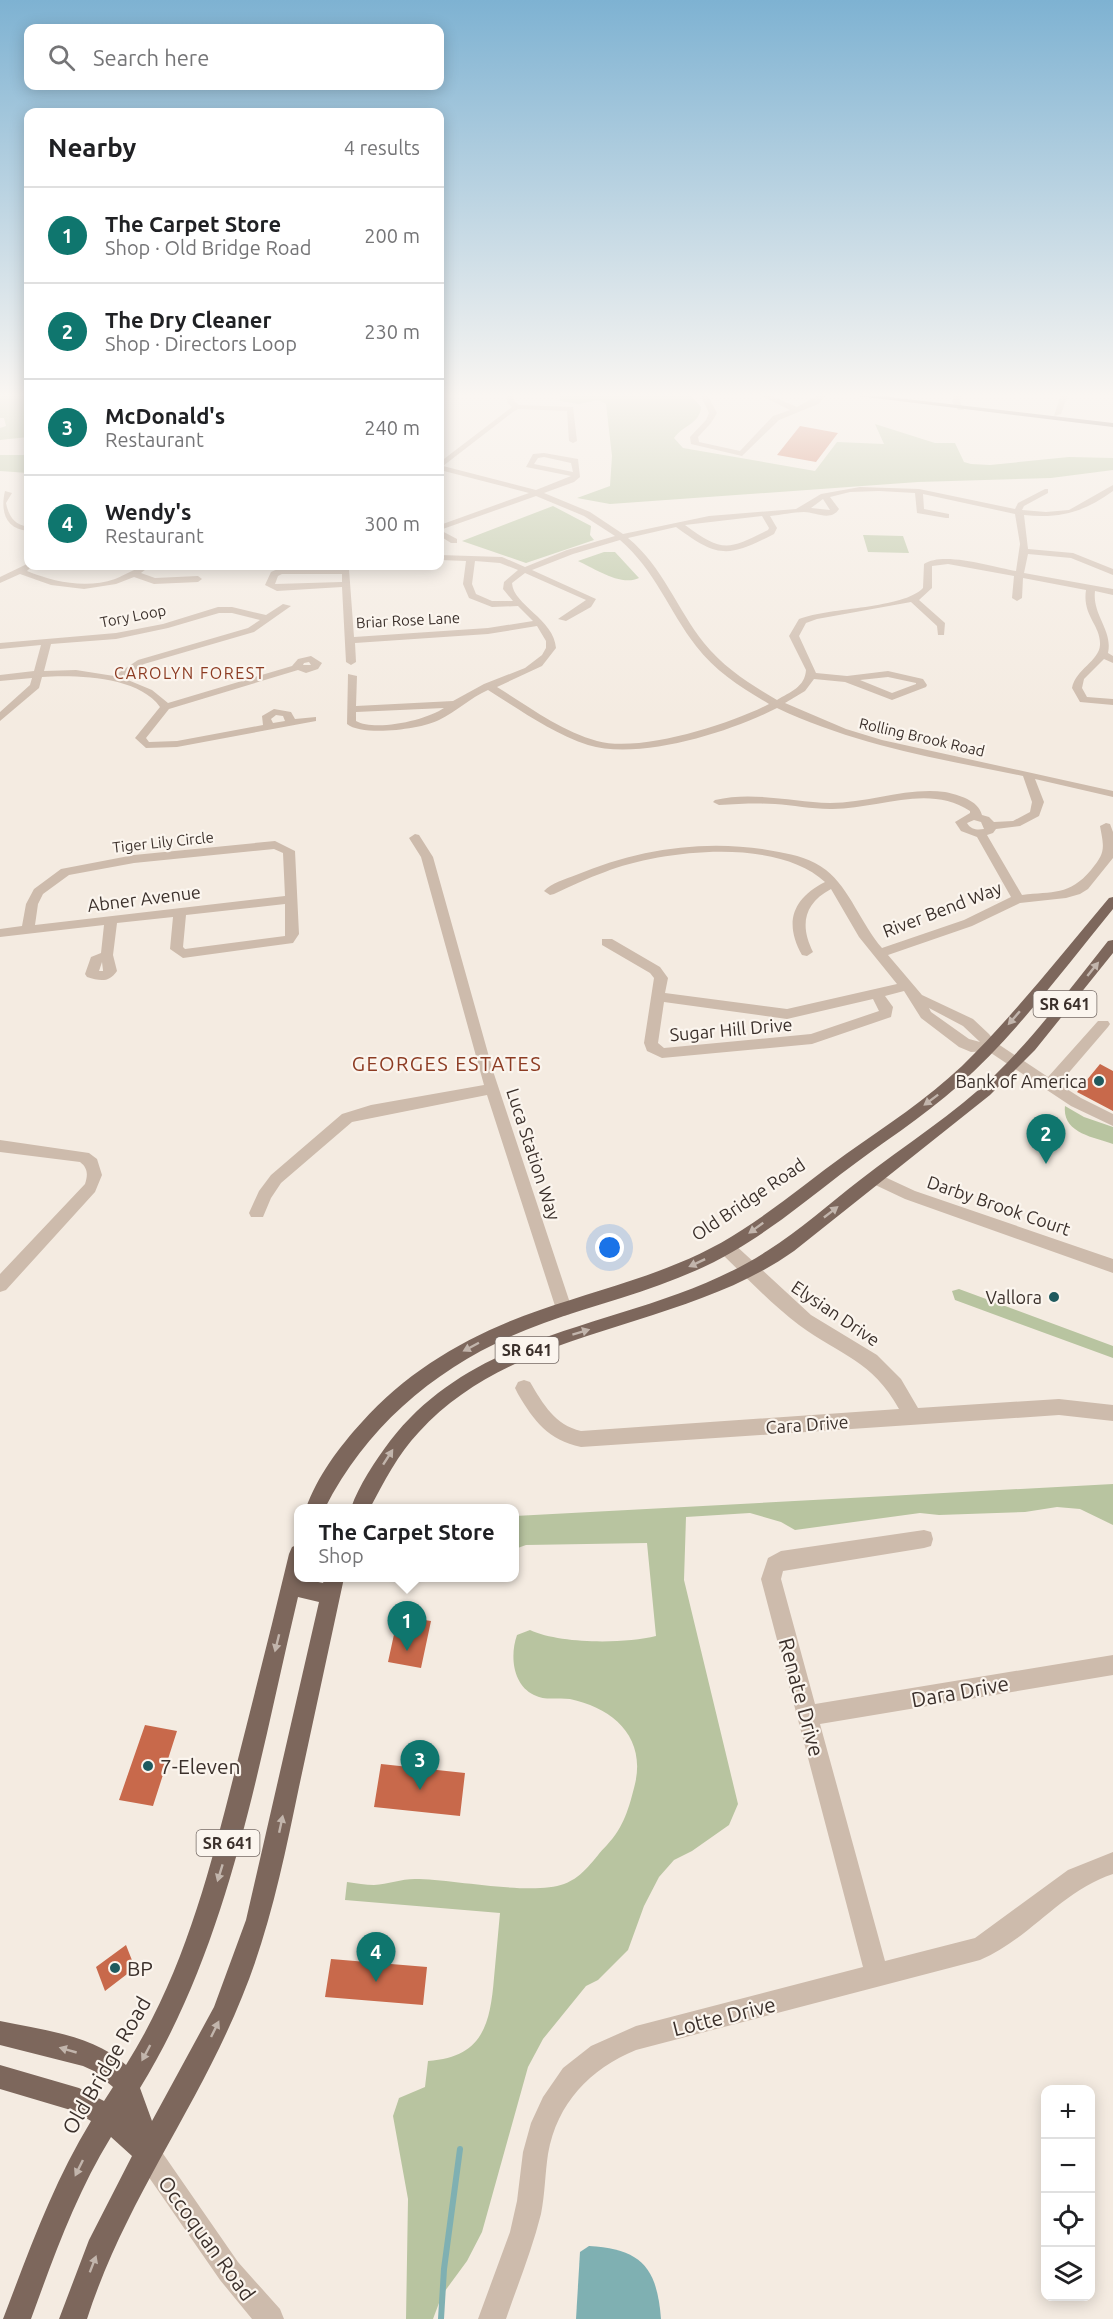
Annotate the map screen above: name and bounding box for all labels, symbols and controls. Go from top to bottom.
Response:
search box [24,24,444,90]
icon: search [45,41,78,74]
text: Search here [93,45,209,70]
text: Nearby [48,133,136,162]
text: 4 results [344,136,420,159]
text: The Carpet Store [105,211,281,236]
text: 1 [62,224,73,247]
text: 200 m [364,224,420,247]
text: Shop · Old Bridge Road [105,236,311,259]
text: The Dry Cleaner [105,307,272,332]
text: 2 [62,320,73,343]
text: 230 m [364,320,420,343]
text: Shop · Directors Loop [105,332,297,355]
text: McDonald's [105,403,225,428]
text: 3 [62,416,73,439]
text: 240 m [364,416,420,439]
text: Restaurant [105,428,204,451]
text: Wendy's [105,499,191,524]
text: 4 [62,512,73,535]
text: 300 m [364,512,420,535]
text: Restaurant [105,524,204,547]
street label: Tory Loop [98,601,168,631]
street label: Briar Rose Lane [356,609,460,631]
district label: CAROLYN FOREST [114,664,266,682]
street label: Rolling Brook Road [857,714,987,760]
street label: Tiger Lily Circle [111,828,215,856]
street label: River Bend Way [880,877,1005,941]
street label: Abner Avenue [86,881,202,915]
one-way arrow [1086,962,1099,977]
road number: SR 641 [1034,991,1096,1017]
one-way arrow [1007,1010,1020,1026]
street label: Sugar Hill Drive [669,1014,793,1044]
district label: GEORGES ESTATES [352,1052,542,1075]
place label: Bank of America [955,1071,1087,1091]
marker: Bank of America [1092,1074,1106,1088]
street label: Luca Station Way [503,1086,565,1223]
one-way arrow [923,1093,939,1106]
pin: 2 [1026,1114,1066,1164]
street label: Old Bridge Road [688,1154,808,1244]
street label: Darby Brook Court [925,1171,1073,1239]
one-way arrow [823,1205,839,1218]
one-way arrow [748,1222,763,1234]
your location [595,1233,624,1262]
one-way arrow [689,1259,706,1268]
street label: Elysian Drive [788,1276,884,1350]
place label: Vallora [986,1287,1042,1307]
marker: Vallora [1047,1290,1061,1304]
one-way arrow [573,1326,591,1336]
road number: SR 641 [496,1337,558,1363]
one-way arrow [462,1342,479,1352]
street label: Cara Drive [765,1411,849,1437]
one-way arrow [382,1449,393,1465]
popup [294,1504,519,1582]
text: The Carpet Store [318,1519,495,1544]
text: Shop [318,1544,364,1567]
pin: 1 [388,1602,426,1651]
one-way arrow [272,1634,282,1652]
street label: Renate Drive [775,1635,829,1759]
street label: Dara Drive [909,1671,1011,1711]
pin: 3 [400,1740,440,1790]
place label: 7-Eleven [160,1754,241,1778]
marker: 7-Eleven [141,1759,155,1773]
one-way arrow [276,1815,286,1833]
road number: SR 641 [196,1830,260,1856]
one-way arrow [215,1864,224,1882]
pin: 4 [356,1932,395,1982]
place label: BP [127,1956,153,1980]
marker: BP [108,1961,122,1975]
street label: Old Bridge Road [57,1992,155,2138]
street label: Lotte Drive [670,1992,778,2040]
one-way arrow [211,2020,220,2037]
one-way arrow [59,2045,77,2054]
one-way arrow [141,2045,151,2062]
map controls [1041,2085,1095,2301]
button: + [1041,2085,1095,2139]
button: − [1041,2139,1095,2193]
one-way arrow [74,2160,84,2177]
street label: Occoquan Road [154,2171,260,2305]
button: locate [1041,2193,1095,2247]
button: layers [1041,2247,1095,2301]
one-way arrow [88,2255,98,2273]

